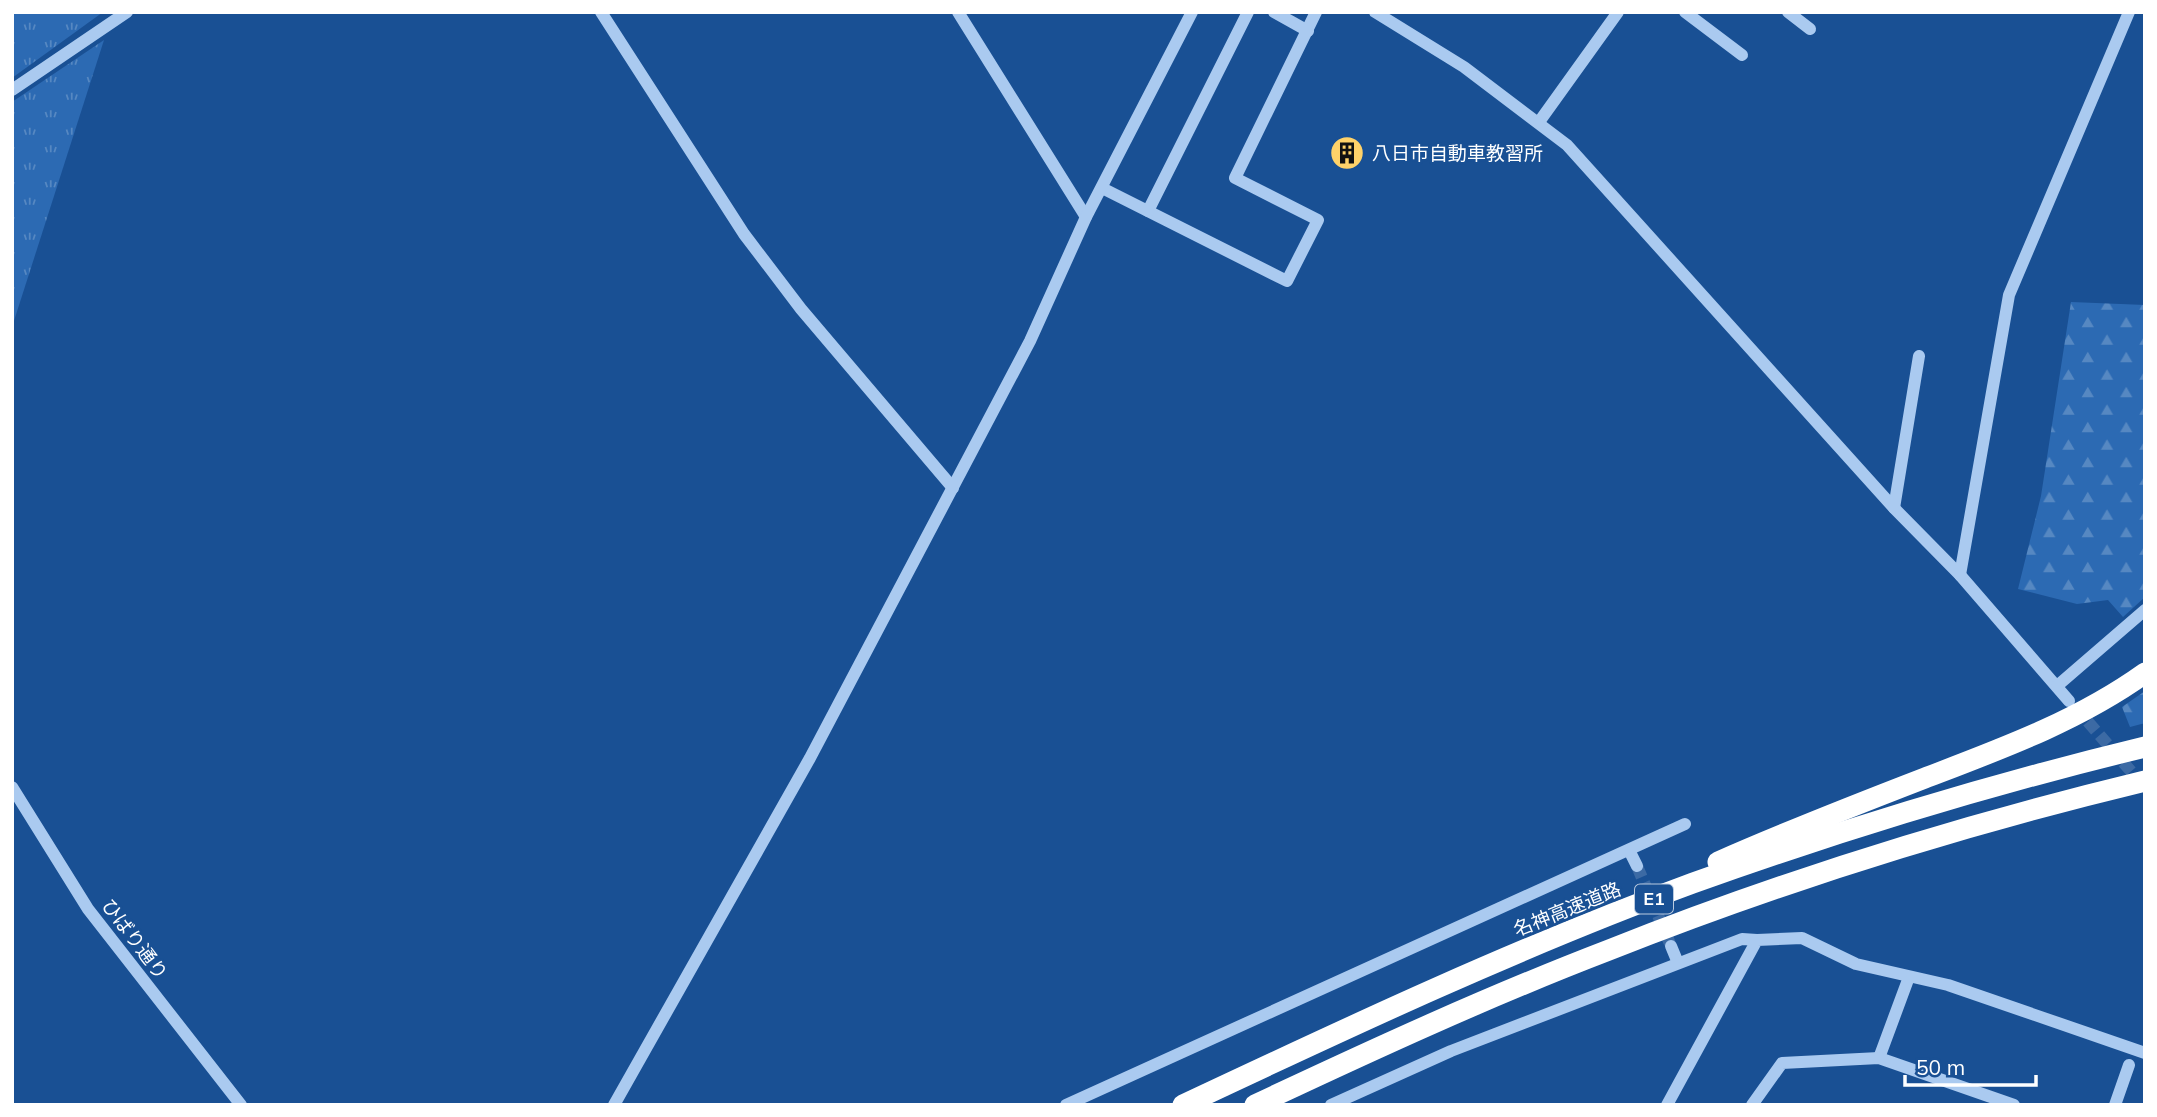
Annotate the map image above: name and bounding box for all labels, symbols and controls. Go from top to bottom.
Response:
building icon: 八日市自動車教習所 [1328,134,1366,172]
place label: 八日市自動車教習所 [1372,141,1543,165]
street label: 名神高速道路 [1510,877,1624,941]
road number: E1 [1635,884,1673,914]
street label: ひばり通り [97,894,173,984]
scale bar [1905,1044,2036,1088]
text: 50 m [1916,1054,1965,1080]

